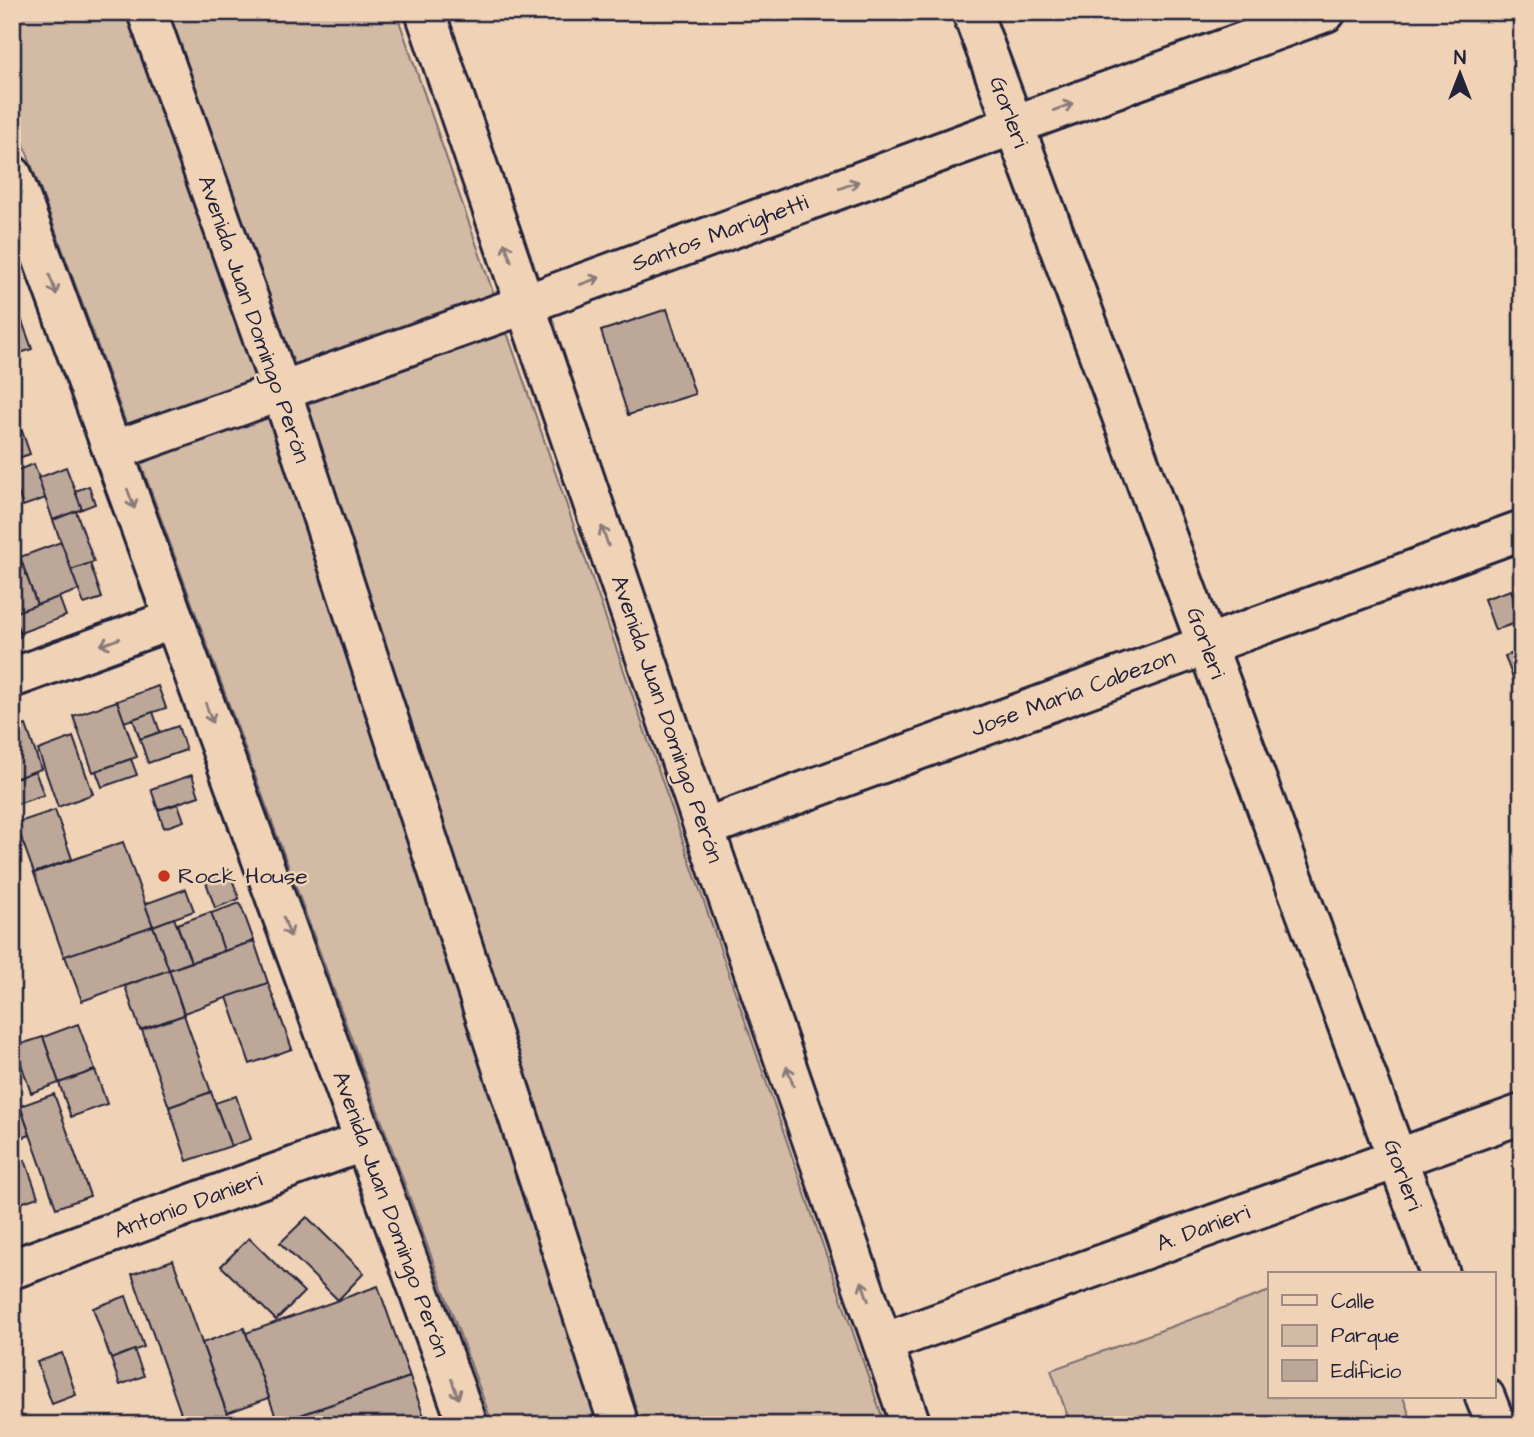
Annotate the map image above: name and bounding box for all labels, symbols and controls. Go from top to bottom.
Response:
north arrow [1426,38,1496,108]
text: N [1454,45,1466,72]
street label: Gorleri [981,72,1037,153]
one-way arrow [1051,100,1073,112]
street label: Avenida Juan Domingo Perón [189,171,318,467]
one-way arrow [838,178,860,191]
street label: Santos Marighetti [627,186,814,281]
one-way arrow [501,241,513,263]
one-way arrow [578,273,600,286]
one-way arrow [48,274,60,296]
one-way arrow [126,488,138,510]
one-way arrow [598,526,610,548]
street label: Avenida Juan Domingo Perón [602,571,731,867]
street label: Gorleri [1178,603,1234,684]
one-way arrow [100,637,122,649]
street label: Jose Maria Cabezon [966,641,1180,745]
one-way arrow [204,701,216,723]
place label: Rock House [178,860,308,892]
marker: Rock House [156,868,172,884]
one-way arrow [281,915,294,937]
one-way arrow [783,1065,796,1087]
street label: Avenida Juan Domingo Perón [323,1067,458,1362]
street label: Gorleri [1375,1135,1431,1216]
street label: Antonio Danieri [109,1163,267,1247]
street label: A. Danieri [1152,1196,1255,1260]
legend [1268,1272,1496,1398]
one-way arrow [858,1280,870,1302]
text: Calle [1331,1287,1375,1316]
text: Parque [1331,1321,1399,1350]
text: Edificio [1331,1357,1401,1386]
one-way arrow [450,1377,462,1399]

